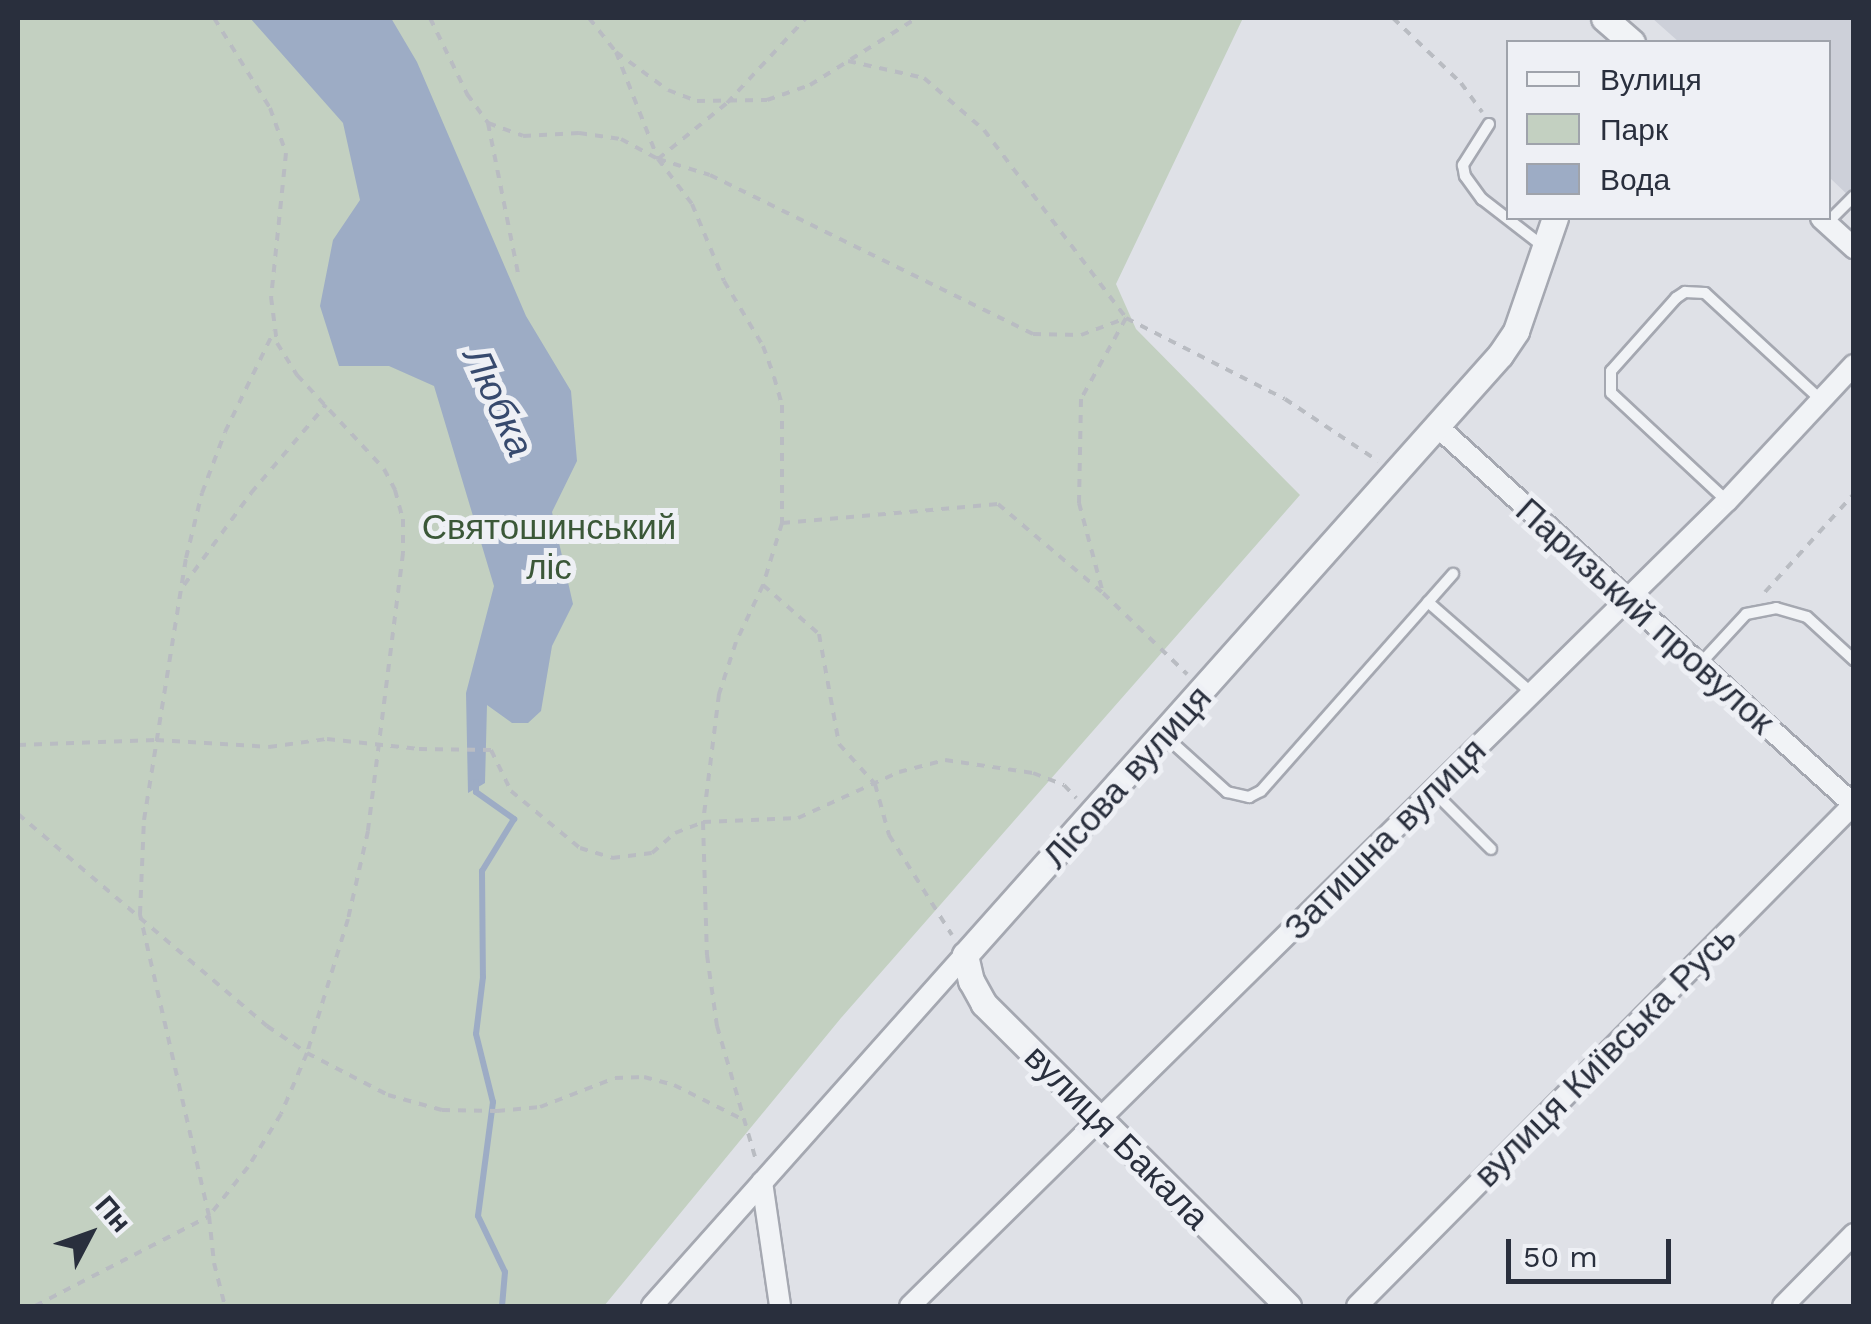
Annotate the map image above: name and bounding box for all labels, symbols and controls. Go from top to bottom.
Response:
legend [1506,40,1831,220]
text: Вулиця [1600,62,1702,97]
text: Парк [1600,112,1668,147]
text: Вода [1600,162,1670,197]
water label: Любка [453,340,543,464]
street label: Паризький провулок [1507,489,1783,743]
park label: Святошинський ліс [422,506,676,588]
street label: Лісова вулиця [1034,677,1220,877]
street label: Затишна вулиця [1275,729,1495,949]
street label: вулиця Київська Русь [1465,916,1745,1196]
street label: вулиця Бакала [1016,1036,1218,1238]
north arrow [40,1184,140,1284]
text: Пн [88,1189,138,1239]
scale bar [1511,1219,1676,1281]
text: 50 m [1523,1239,1598,1274]

